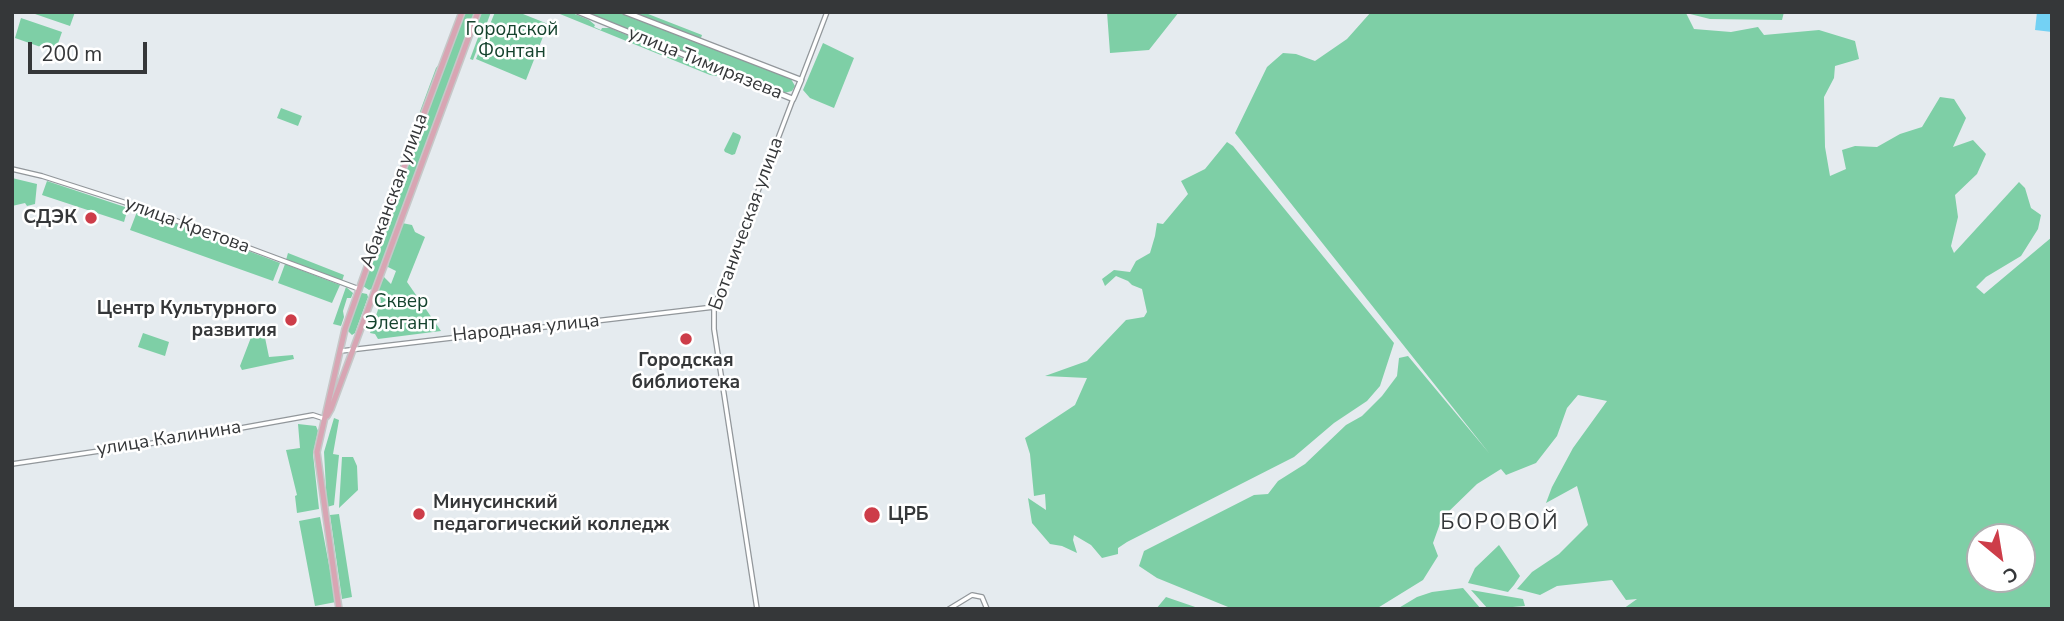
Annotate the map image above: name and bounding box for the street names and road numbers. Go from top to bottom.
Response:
street label: улица Тимирязева [624,23,786,105]
street label: Абаканская улица [356,110,434,272]
street label: Ботаническая улица [705,134,789,314]
street label: улица Кретова [121,193,253,259]
street label: Народная улица [451,310,601,348]
street label: улица Калинина [95,416,243,462]

